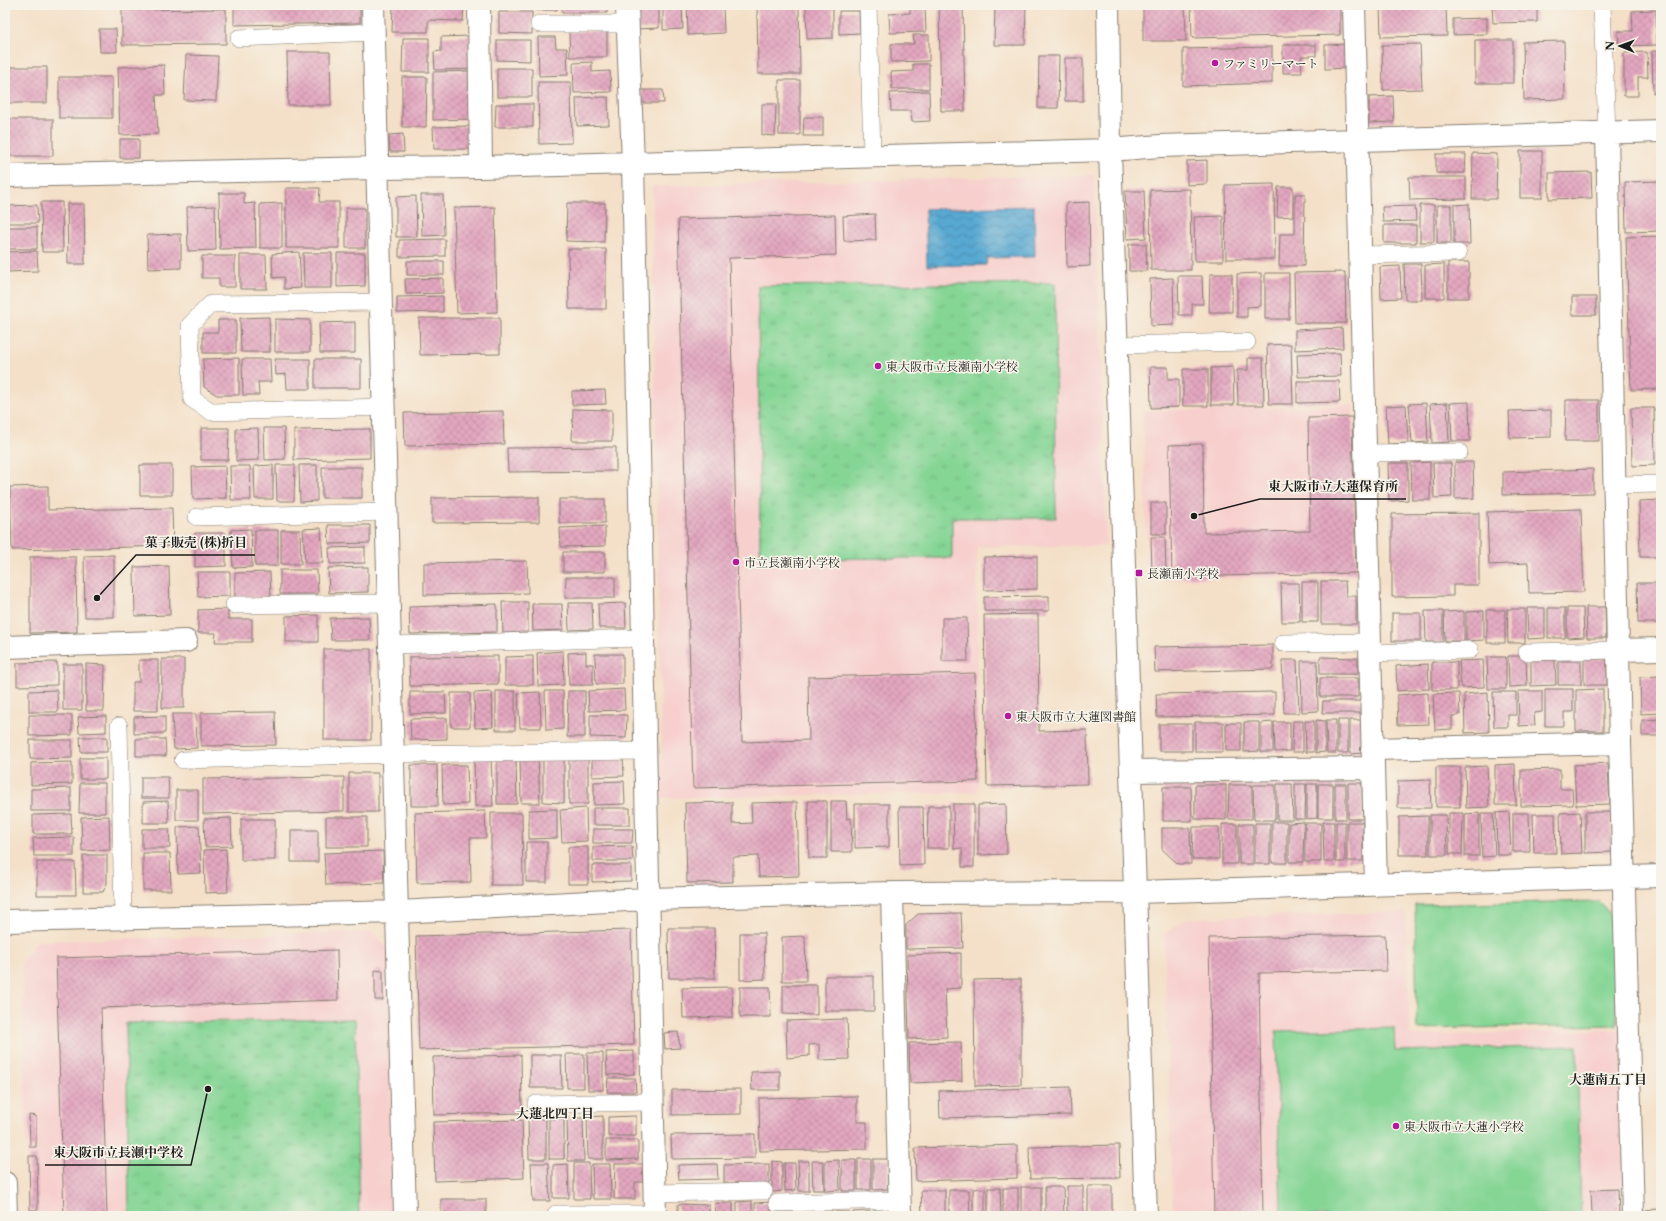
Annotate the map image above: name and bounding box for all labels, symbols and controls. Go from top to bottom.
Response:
north arrow [1600,26,1640,66]
text: N [1603,40,1617,51]
place label: ファミリーマート [1223,56,1319,71]
marker: ファミリーマート [1210,58,1220,68]
place label: 東大阪市立長瀬南小学校 [886,359,1018,374]
marker: 東大阪市立長瀬南小学校 [873,361,883,371]
callout: 東大阪市立大蓮保育所 [1260,474,1406,499]
text: 東大阪市立大蓮保育所 [1268,478,1398,494]
callout: 菓子販売 (株)折目 [136,530,255,555]
text: 菓子販売 (株)折目 [145,534,247,550]
place label: 市立長瀬南小学校 [744,555,840,570]
marker: 市立長瀬南小学校 [731,557,741,567]
place label: 長瀬南小学校 [1147,566,1219,581]
marker: 長瀬南小学校 [1134,568,1144,578]
place label: 東大阪市立大蓮図書館 [1016,709,1136,724]
marker: 東大阪市立大蓮図書館 [1003,711,1013,721]
district label: 大蓮南五丁目 [1569,1071,1647,1087]
district label: 大蓮北四丁目 [516,1105,594,1121]
place label: 東大阪市立大蓮小学校 [1404,1119,1524,1134]
marker: 東大阪市立大蓮小学校 [1391,1121,1401,1131]
callout: 東大阪市立長瀬中学校 [45,1140,191,1165]
text: 東大阪市立長瀬中学校 [53,1144,184,1160]

